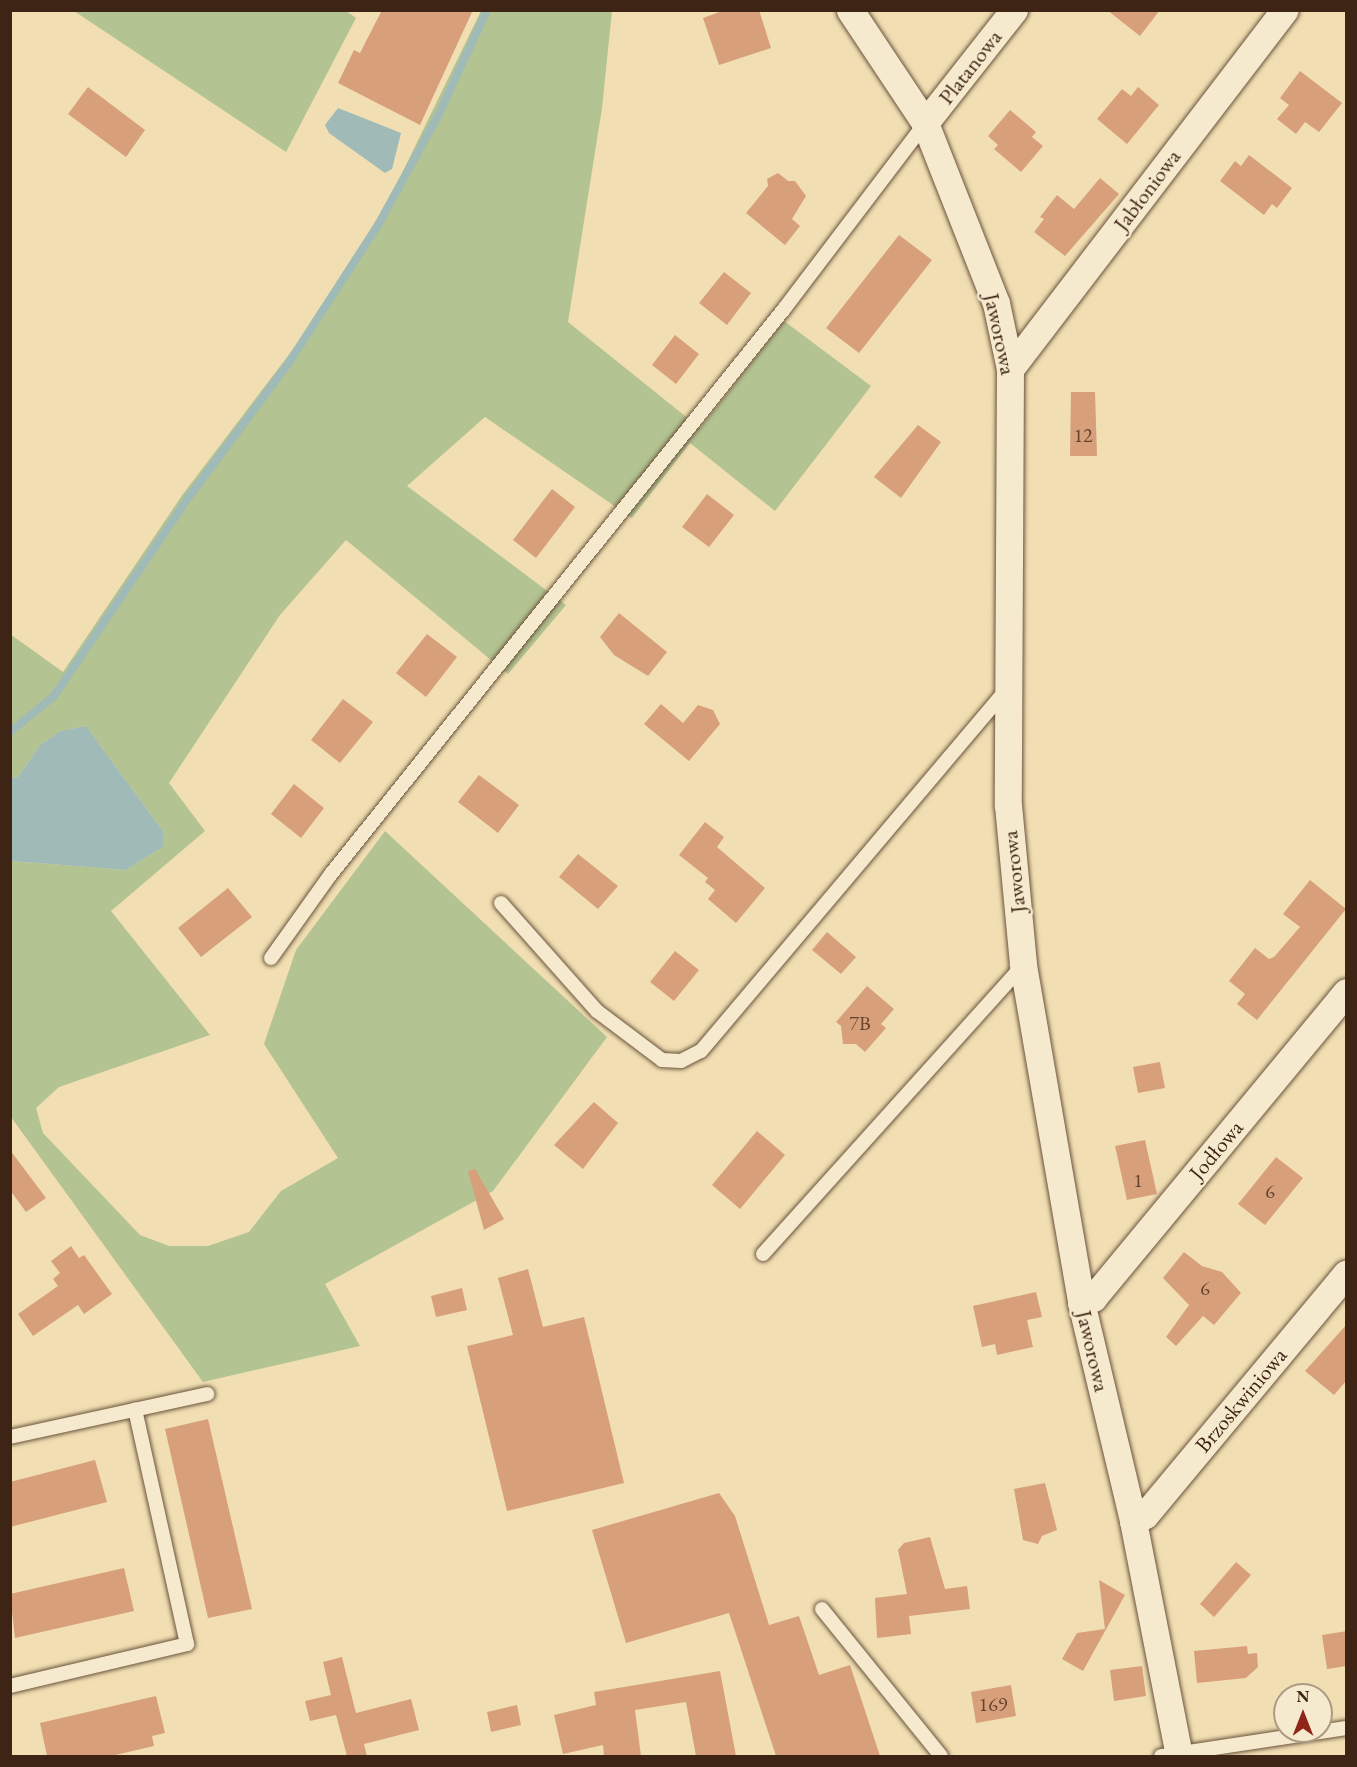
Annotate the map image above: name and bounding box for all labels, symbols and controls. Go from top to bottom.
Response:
street label: Platanowa [933,24,1007,110]
street label: Jabłoniowa [1108,144,1186,236]
street label: Jaworowa [978,291,1022,377]
house number: 12 [1073,423,1093,447]
street label: Jaworowa [997,830,1031,914]
house number: 7B [849,1011,871,1035]
street label: Jodłowa [1183,1115,1249,1185]
house number: 1 [1133,1168,1143,1192]
house number: 6 [1265,1179,1275,1203]
house number: 6 [1200,1276,1210,1300]
street label: Jaworowa [1071,1308,1115,1394]
street label: Brzoskwiniowa [1190,1342,1292,1458]
north arrow [1273,1683,1333,1743]
text: N [1297,1686,1309,1707]
house number: 169 [979,1692,1007,1716]

